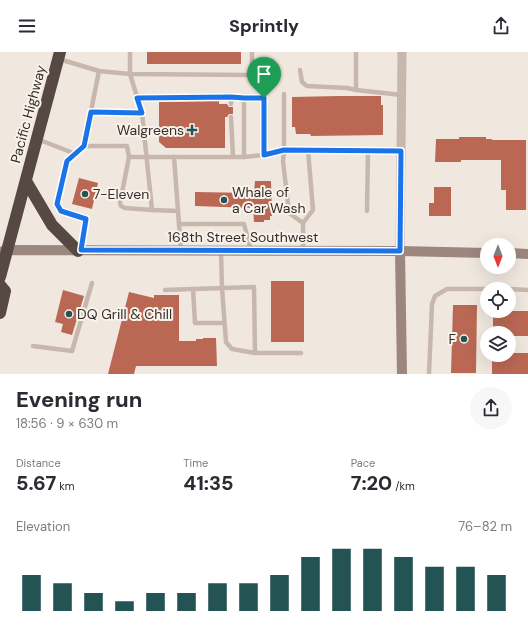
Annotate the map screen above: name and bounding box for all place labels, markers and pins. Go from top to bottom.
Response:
pin [247,57,281,98]
place label: Walgreens [117,121,184,139]
marker: Walgreens [187,125,197,135]
place label: Whale of a Car Wash [232,183,305,217]
place label: 7-Eleven [93,185,149,203]
marker: 7-Eleven [80,189,90,199]
marker: Whale of a Car Wash [219,195,229,205]
place label: DQ Grill & Chill [77,305,172,323]
marker: DQ Grill & Chill [64,309,74,319]
place label: F [449,330,457,348]
marker: F [459,334,469,344]

